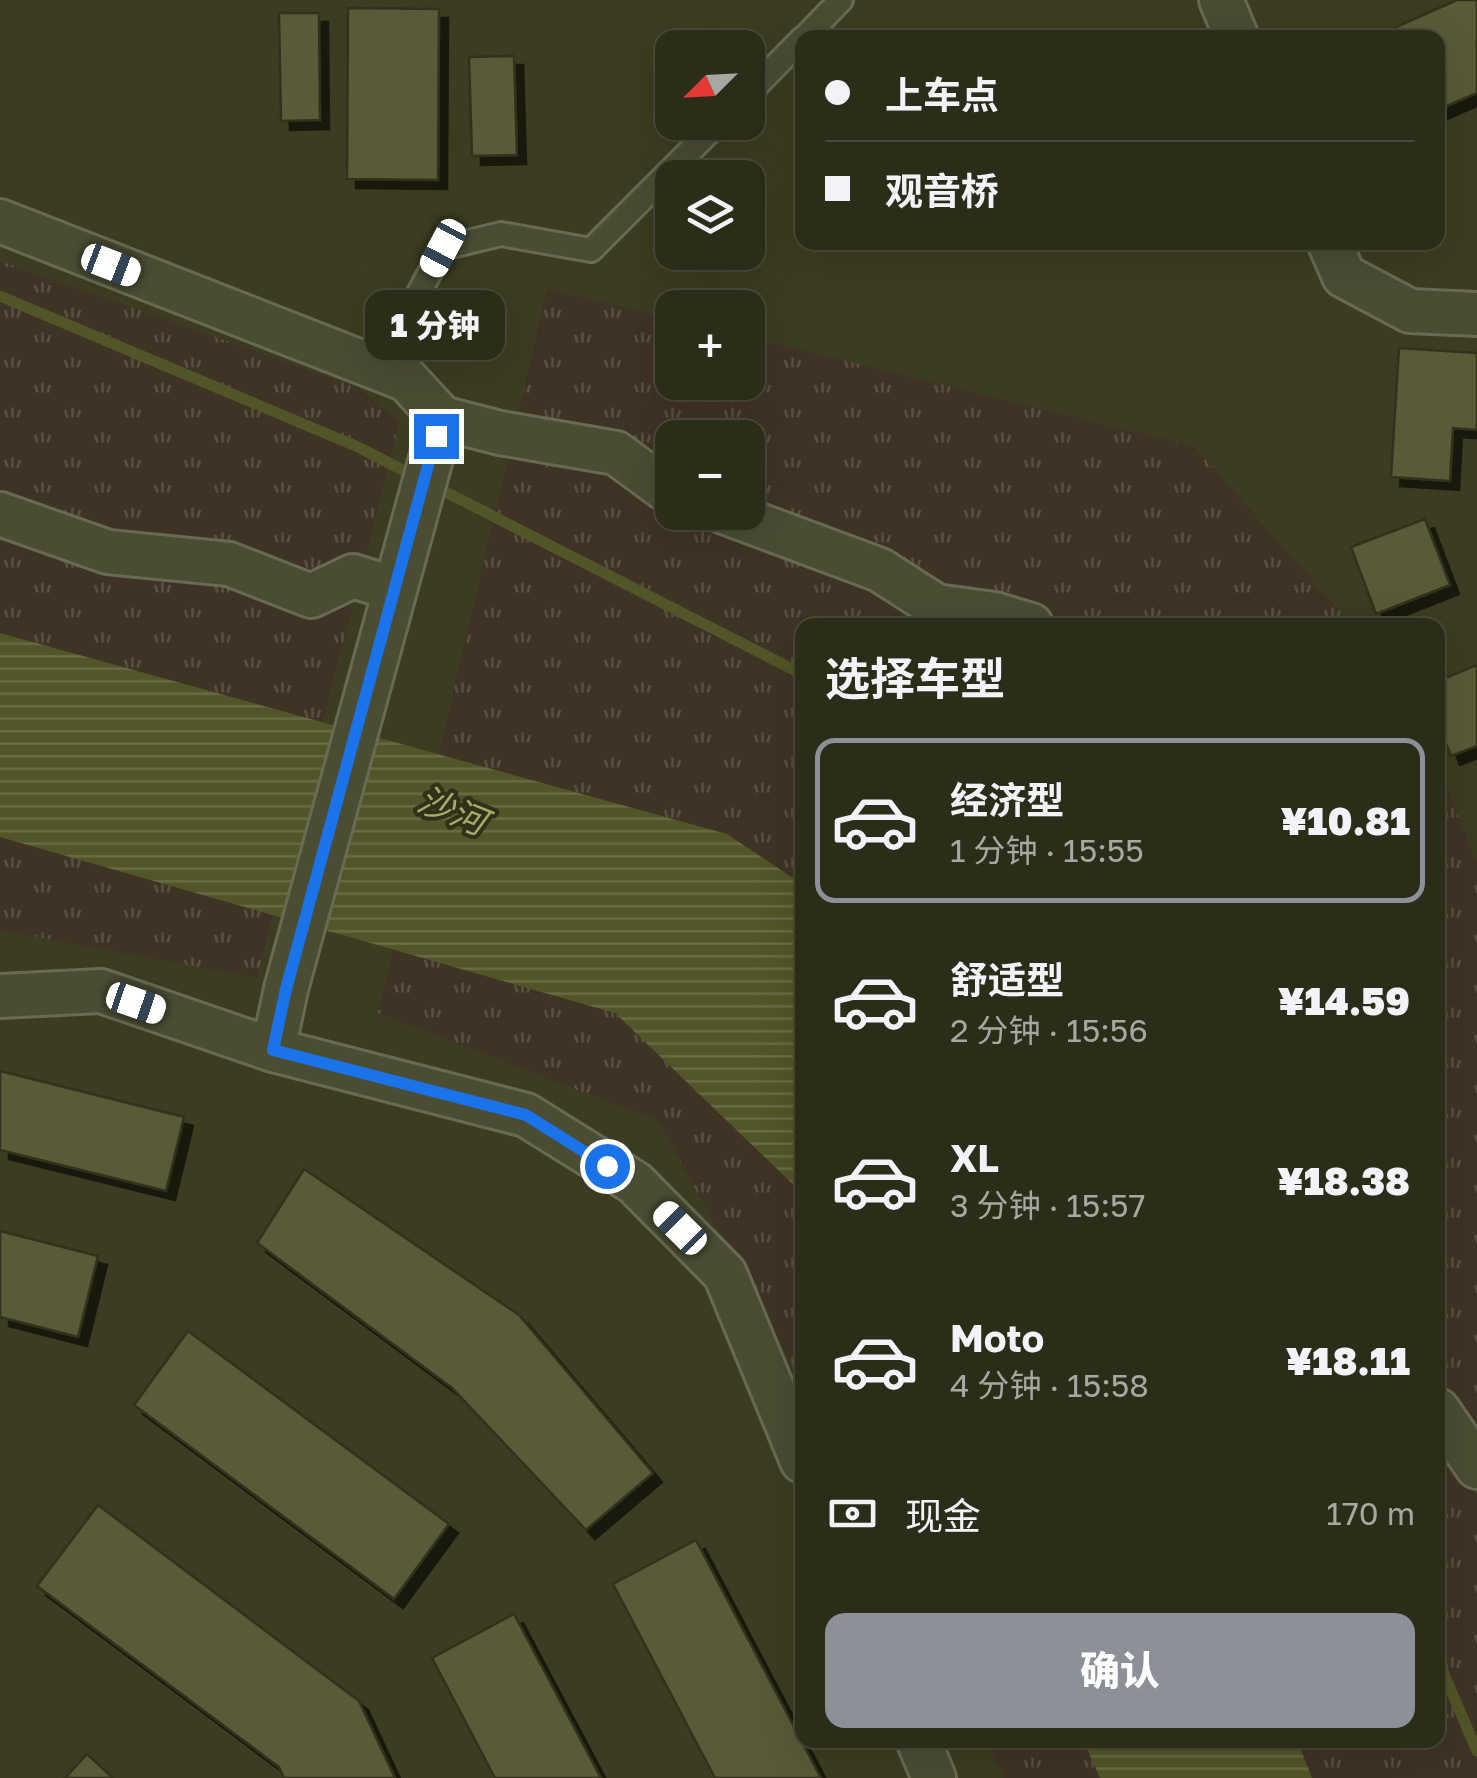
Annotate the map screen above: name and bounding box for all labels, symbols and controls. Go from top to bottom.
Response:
north arrow [655,30,765,140]
map controls [655,30,765,530]
text: 上车点 [885,72,999,117]
button: layers [655,160,765,270]
text: 观音桥 [885,168,999,213]
car [416,214,470,282]
car [78,240,144,290]
button: + [655,290,765,400]
callout: 1 分钟 [366,291,506,361]
text: 1 分钟 [391,306,479,344]
route end [414,414,459,459]
button: − [655,420,765,530]
text: 选择车型 [825,651,1005,705]
icon: car [830,776,920,866]
water label: 沙河 [412,777,498,845]
text: 经济型 [950,777,1064,822]
text: ¥10.81 [1281,798,1410,843]
text: 1 分钟 · 15:55 [950,831,1144,869]
icon: car [830,956,920,1046]
text: 舒适型 [950,957,1064,1002]
text: ¥14.59 [1278,978,1410,1023]
car [103,979,169,1027]
text: 2 分钟 · 15:56 [950,1011,1148,1049]
text: XL [950,1135,999,1180]
icon: car [830,1136,920,1226]
route start [585,1144,630,1189]
text: ¥18.38 [1277,1158,1410,1203]
text: 3 分钟 · 15:57 [950,1186,1146,1224]
car [648,1196,712,1260]
text: Moto [950,1315,1044,1360]
icon: car [830,1316,920,1406]
text: ¥18.11 [1286,1338,1410,1383]
text: 4 分钟 · 15:58 [950,1366,1149,1404]
icon: cash [825,1486,880,1541]
text: 现金 [905,1493,981,1538]
text: 170 m [1326,1494,1415,1532]
button: 确认 [825,1613,1415,1728]

